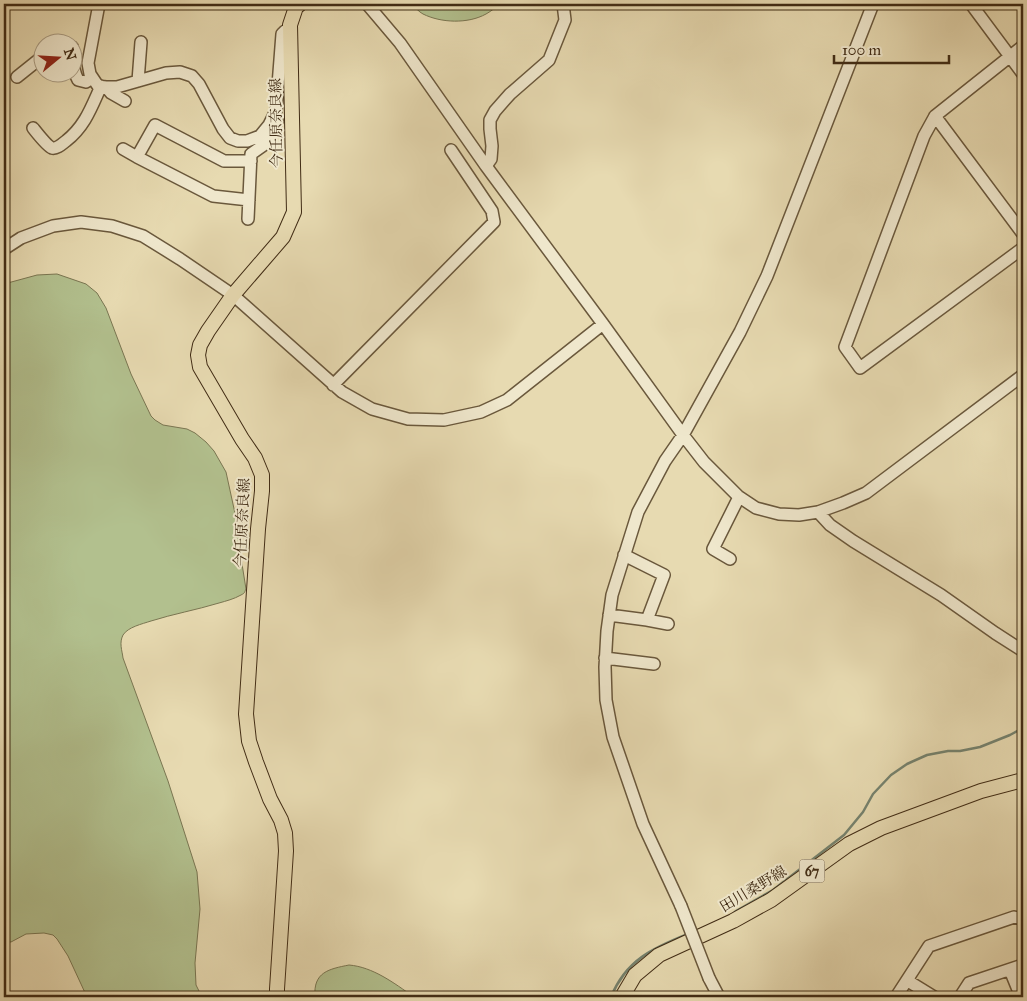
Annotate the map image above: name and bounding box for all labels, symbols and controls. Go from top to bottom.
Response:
north arrow [32,32,82,82]
scale bar [834,32,950,64]
text: 100 m [842,41,882,59]
text: N [60,46,80,63]
street label: 今任原奈良線 [266,78,286,168]
street label: 今任原奈良線 [231,478,253,568]
road number: 67 [800,859,824,882]
street label: 田川桑野線 [716,862,790,916]

